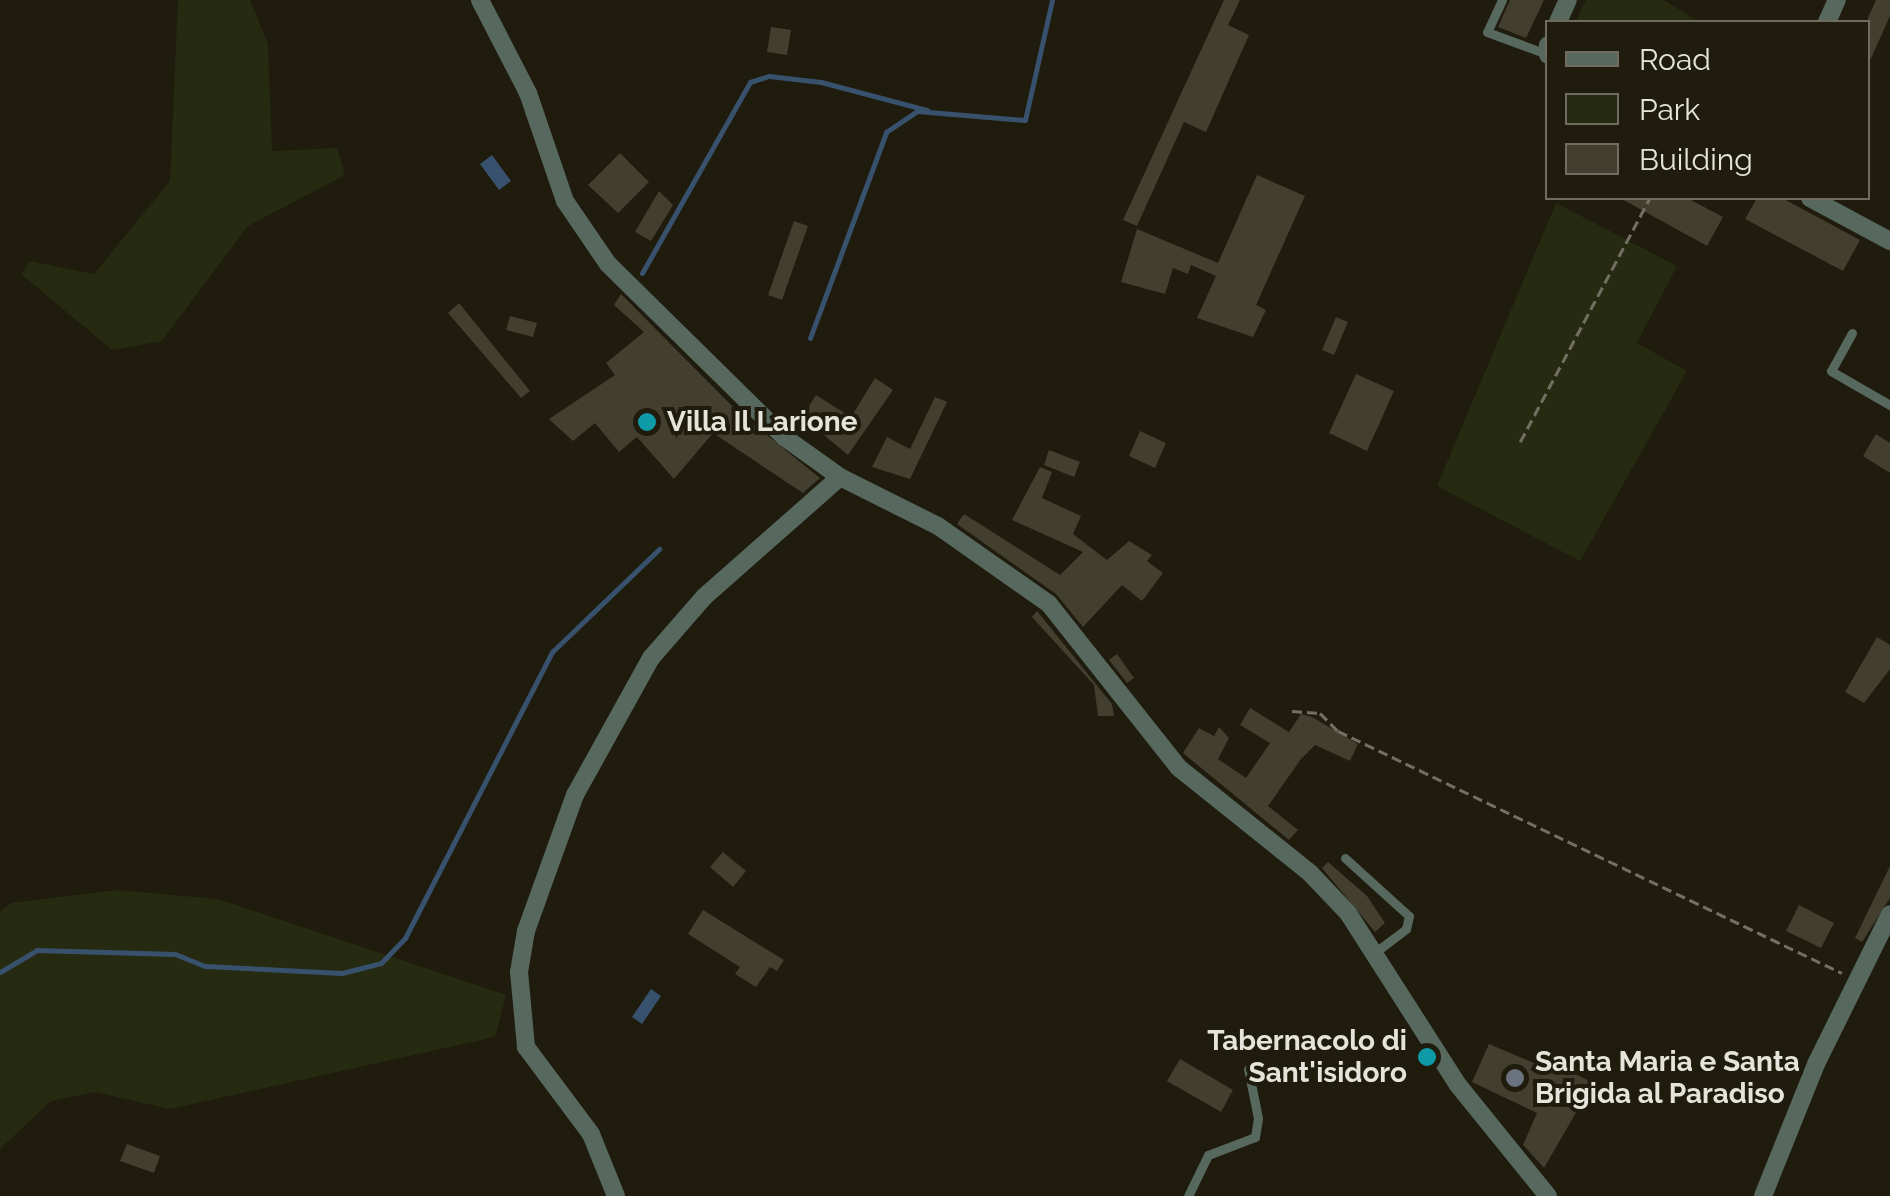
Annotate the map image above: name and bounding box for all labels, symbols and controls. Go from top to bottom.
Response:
legend [1545,20,1870,200]
text: Road [1639,42,1711,77]
text: Park [1639,92,1700,127]
text: Building [1639,142,1753,177]
place label: Villa Il Larione [667,405,858,439]
marker: Villa Il Larione [636,411,658,433]
place label: Tabernacolo di Sant'isidoro [1207,1024,1407,1090]
place label: Santa Maria e Santa Brigida al Paradiso [1535,1045,1800,1111]
marker: Tabernacolo di Sant'isidoro [1416,1046,1438,1068]
marker: Santa Maria e Santa Brigida al Paradiso [1504,1067,1526,1089]

